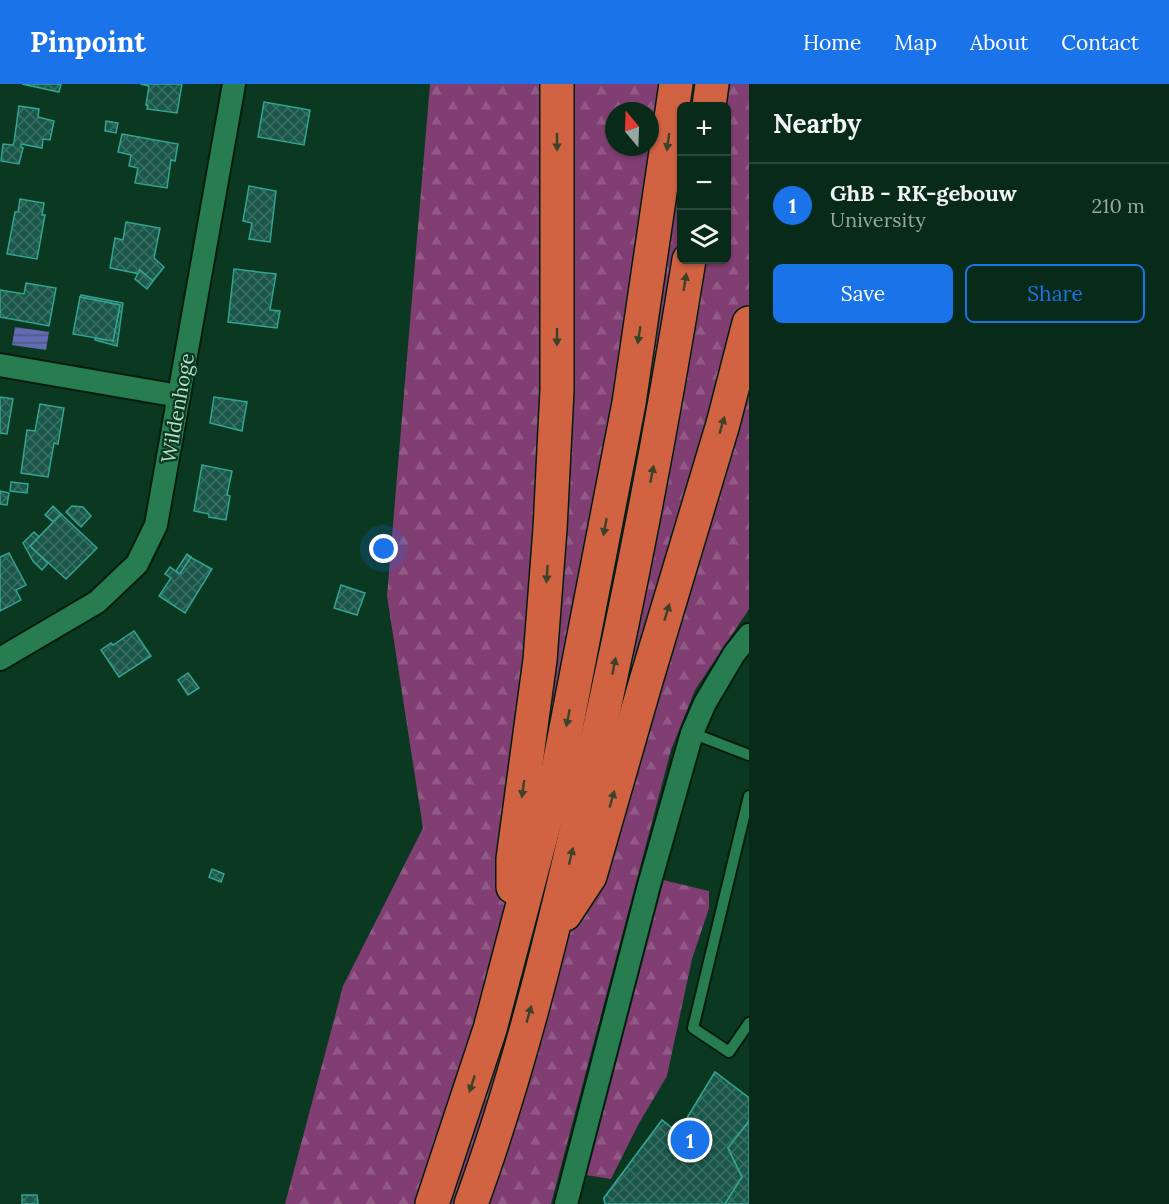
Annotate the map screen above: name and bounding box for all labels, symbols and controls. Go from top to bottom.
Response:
text: Pinpoint [30,24,146,60]
text: Home [803,29,861,56]
text: Map [894,29,937,56]
text: About [970,29,1028,56]
text: Contact [1061,29,1139,56]
north arrow [605,102,659,156]
map controls [677,102,731,264]
button: + [677,102,731,156]
text: Nearby [773,107,861,140]
one-way arrow [552,133,562,152]
one-way arrow [664,133,673,152]
button: − [677,156,731,210]
text: GhB - RK-gebouw [830,179,1017,207]
text: 1 [788,193,797,218]
text: 210 m [1091,193,1145,218]
text: University [830,207,926,232]
button: layers [677,210,731,264]
button: Save [773,264,953,323]
button: Share [965,264,1145,323]
one-way arrow [681,272,690,291]
one-way arrow [635,325,644,344]
one-way arrow [552,328,562,347]
street label: Wildenhoge [155,351,199,465]
one-way arrow [718,416,728,435]
one-way arrow [648,465,657,484]
one-way arrow [600,517,609,536]
your location [369,534,398,563]
one-way arrow [542,565,551,584]
one-way arrow [662,603,672,621]
one-way arrow [610,656,620,675]
one-way arrow [563,709,572,728]
one-way arrow [518,779,527,798]
one-way arrow [608,790,617,808]
one-way arrow [566,846,576,865]
one-way arrow [525,1005,534,1023]
one-way arrow [467,1075,476,1093]
pin: 1 [670,1118,710,1162]

